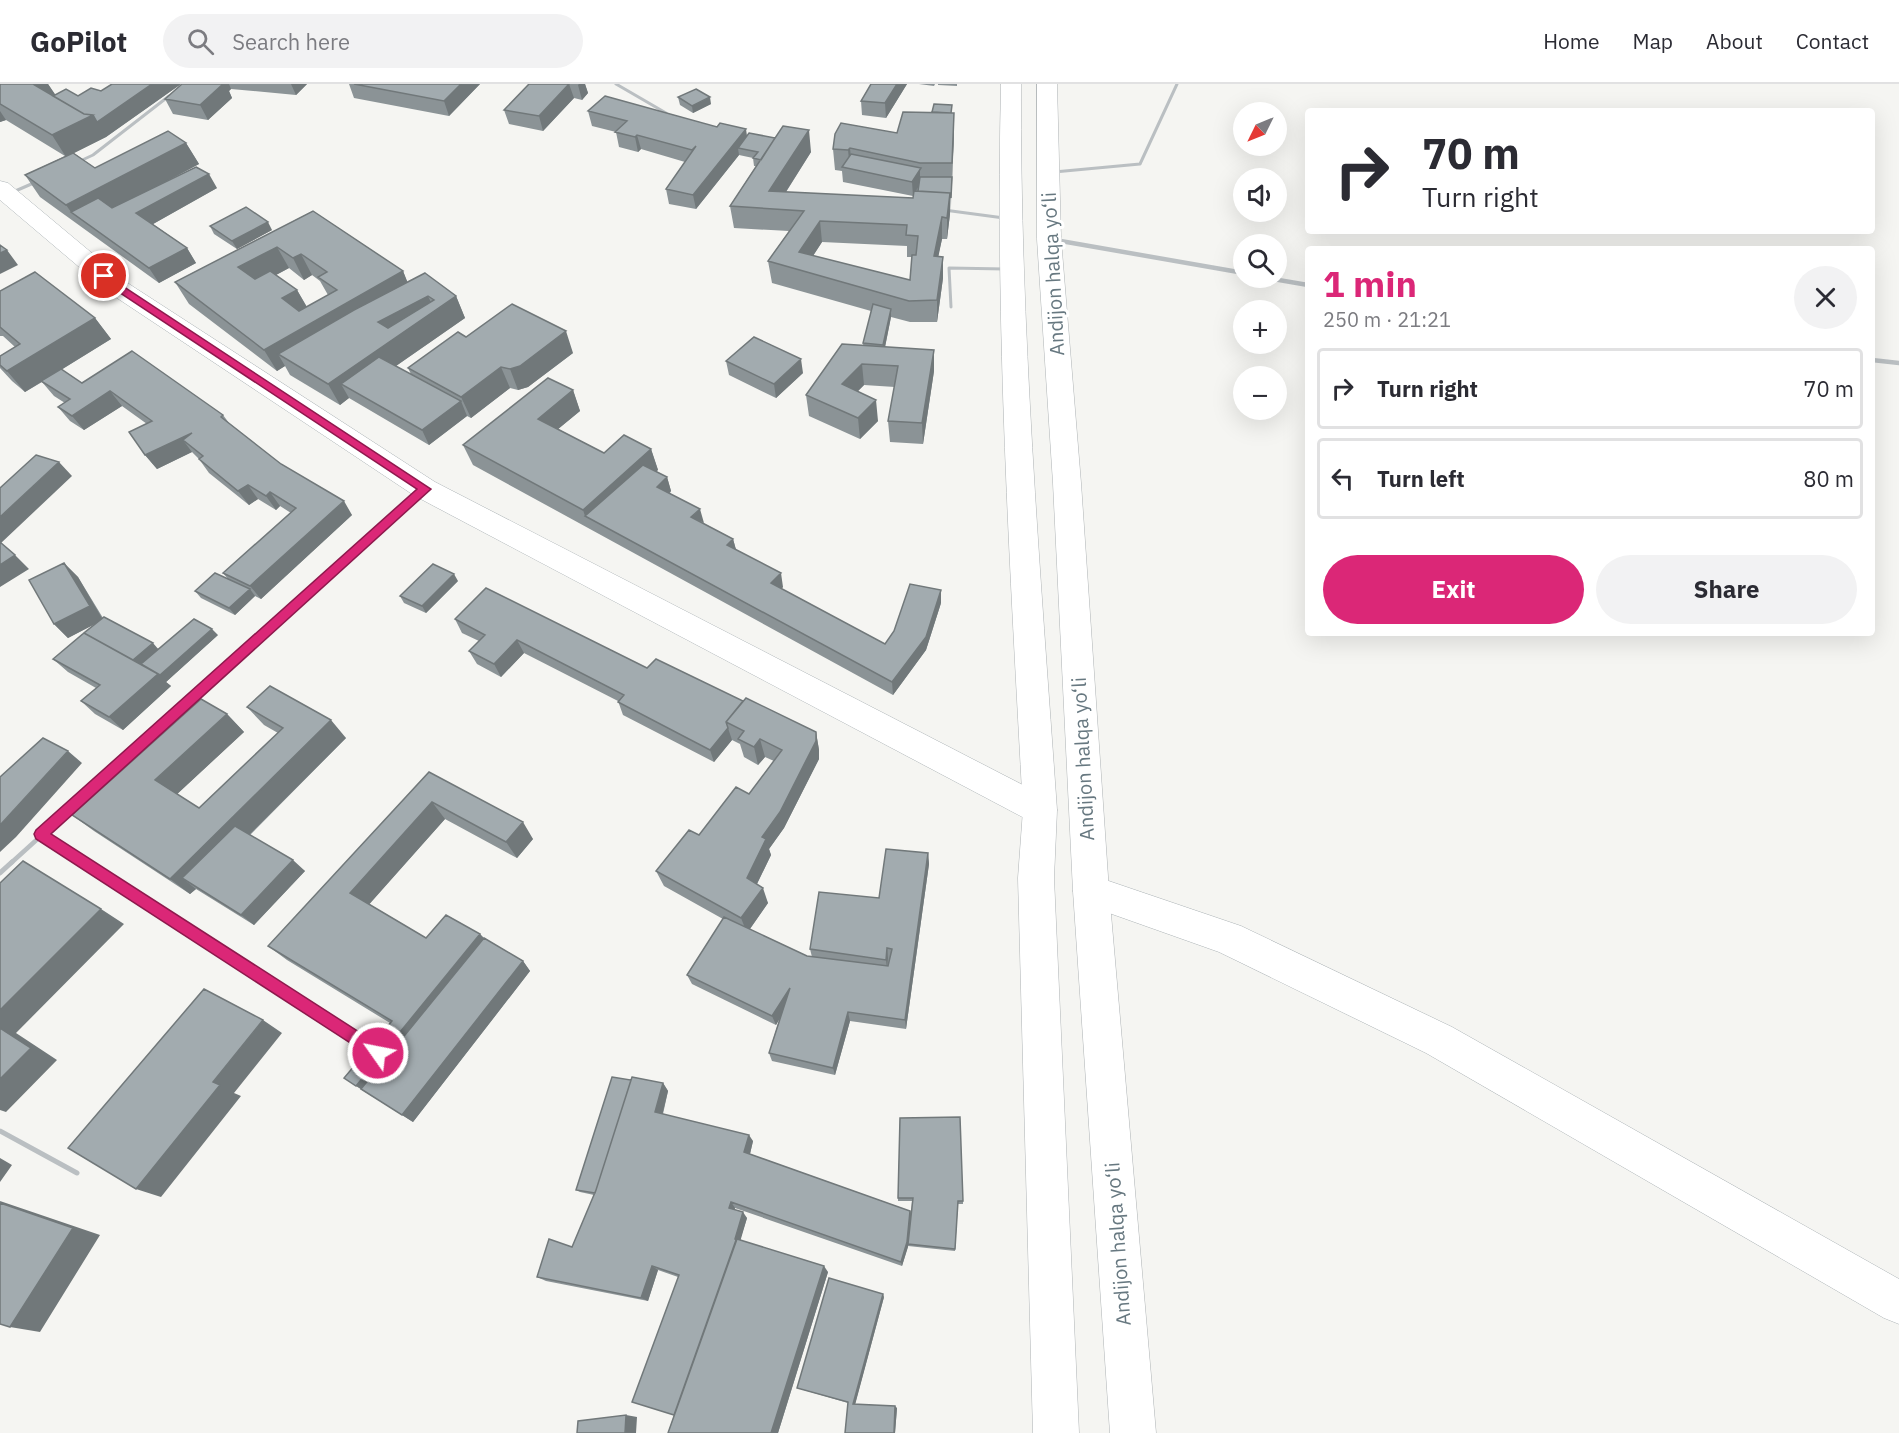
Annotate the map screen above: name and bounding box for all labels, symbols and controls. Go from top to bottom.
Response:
search box [163,14,583,68]
text: GoPilot [30,23,127,60]
icon: search [184,25,217,58]
text: Search here [232,27,350,56]
text: Home [1543,27,1600,55]
text: Map [1633,27,1673,55]
text: About [1706,27,1763,55]
text: Contact [1796,27,1869,55]
north arrow [1233,102,1287,156]
map controls [1233,102,1287,420]
text: 70 m [1422,126,1520,181]
icon: right [1323,132,1401,210]
button: sound [1233,168,1287,222]
text: Turn right [1422,179,1539,214]
street label: Andijon halqa yo‘li [1035,191,1070,357]
button: search [1233,234,1287,288]
pin [78,250,129,301]
icon: arrive [87,259,120,292]
text: 1 min [1323,260,1417,307]
button: close [1794,266,1857,329]
button: + [1233,300,1287,354]
text: 250 m · 21:21 [1323,306,1451,333]
button: − [1233,366,1287,420]
icon: right [1326,372,1359,405]
text: Turn right [1377,374,1478,403]
text: 70 m [1803,374,1854,403]
icon: left [1326,462,1359,495]
text: Turn left [1377,464,1465,493]
text: 80 m [1803,464,1854,493]
button: Exit [1323,555,1584,624]
button: Share [1596,555,1857,624]
street label: Andijon halqa yo‘li [1065,676,1100,842]
position arrow [346,1021,410,1085]
street label: Andijon halqa yo‘li [1098,1161,1137,1327]

